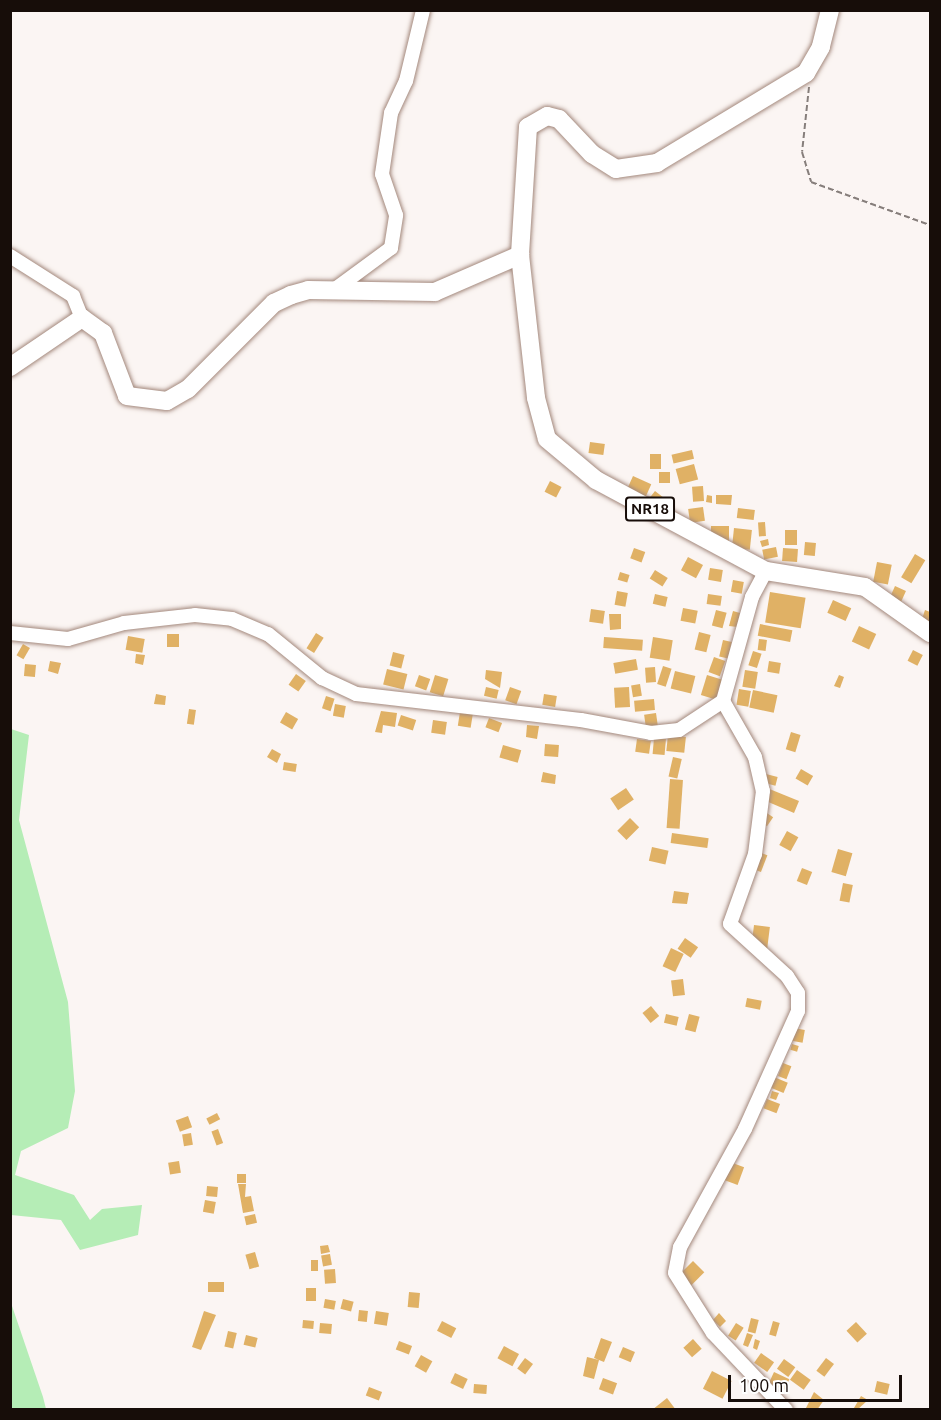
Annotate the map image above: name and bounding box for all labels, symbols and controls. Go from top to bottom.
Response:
road number: NR18 [624,497,676,521]
scale bar [731,1363,905,1401]
text: 100 m [739,1375,789,1395]

